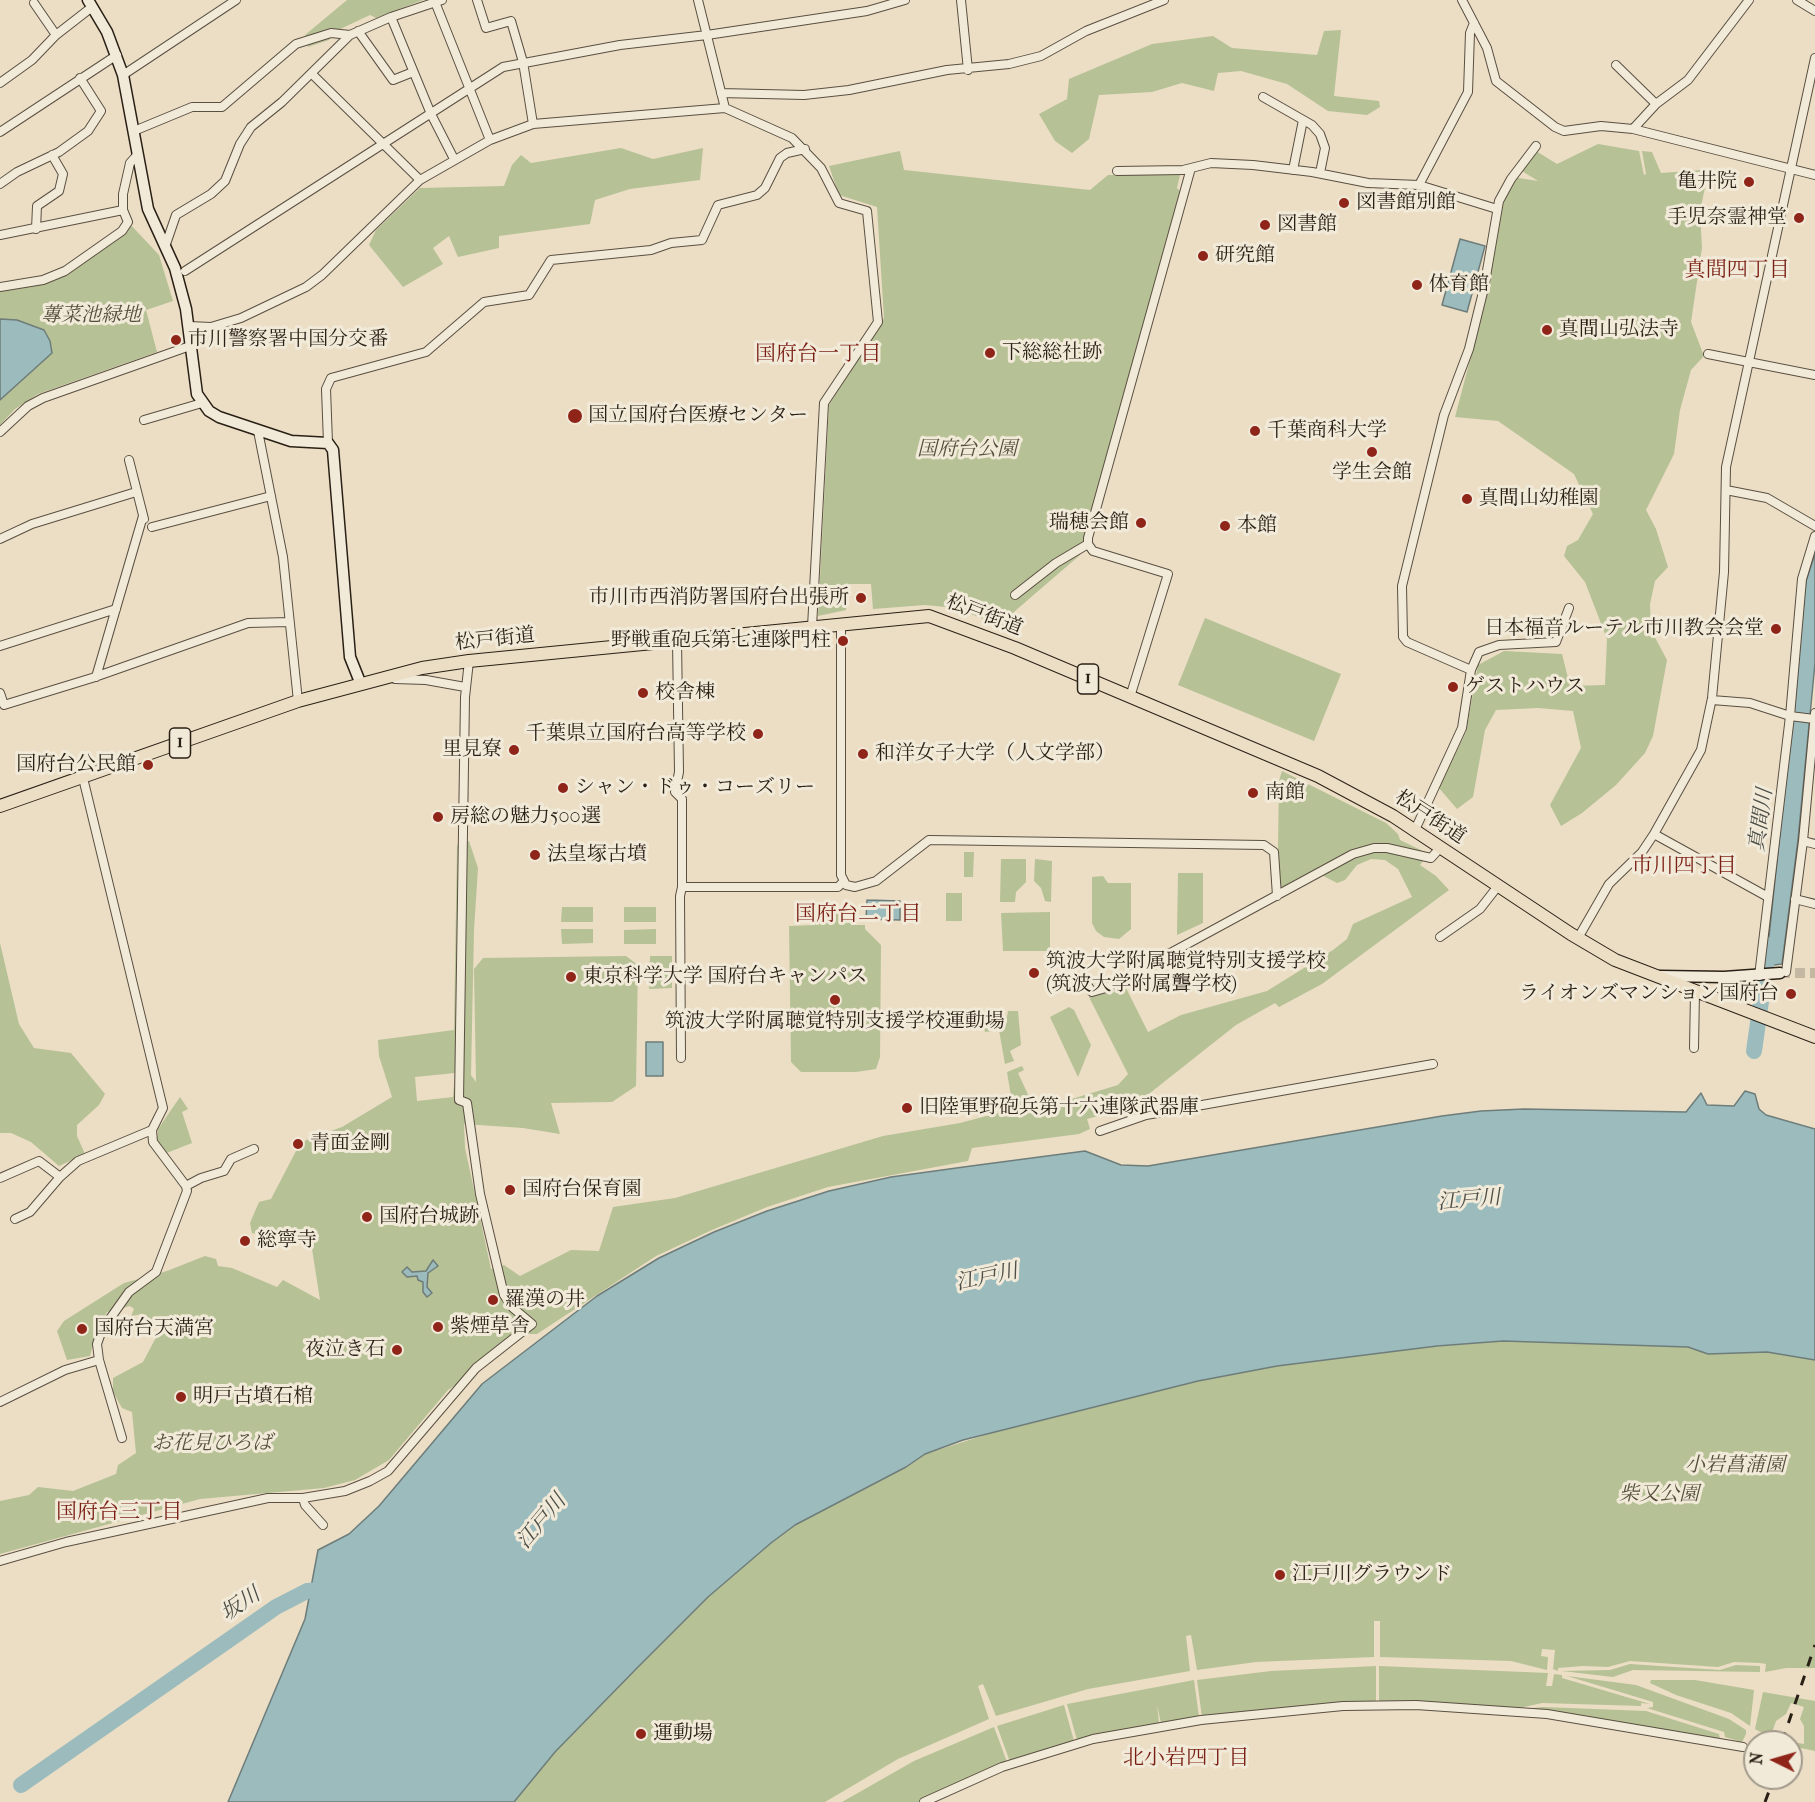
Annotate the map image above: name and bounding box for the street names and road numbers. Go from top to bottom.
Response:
street label: 松戸街道 [942,590,1026,642]
street label: 松戸街道 [454,624,536,656]
road number: 1 [1078,664,1098,694]
road number: 1 [170,728,190,758]
street label: 松戸街道 [1390,786,1470,850]

